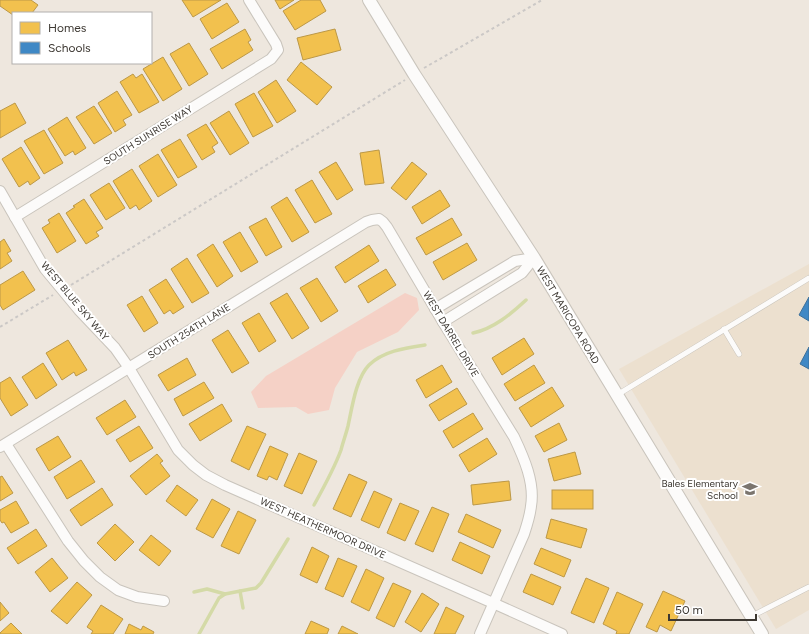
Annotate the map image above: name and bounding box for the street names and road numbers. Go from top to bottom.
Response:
street label: SOUTH SUNRISE WAY [101,102,195,168]
street label: WEST BLUE SKY WAY [38,259,112,343]
street label: WEST MARICOPA ROAD [534,264,602,366]
street label: WEST DARREL DRIVE [420,289,482,379]
street label: SOUTH 254TH LANE [145,300,233,362]
street label: WEST HEATHERMOOR DRIVE [258,494,388,562]

